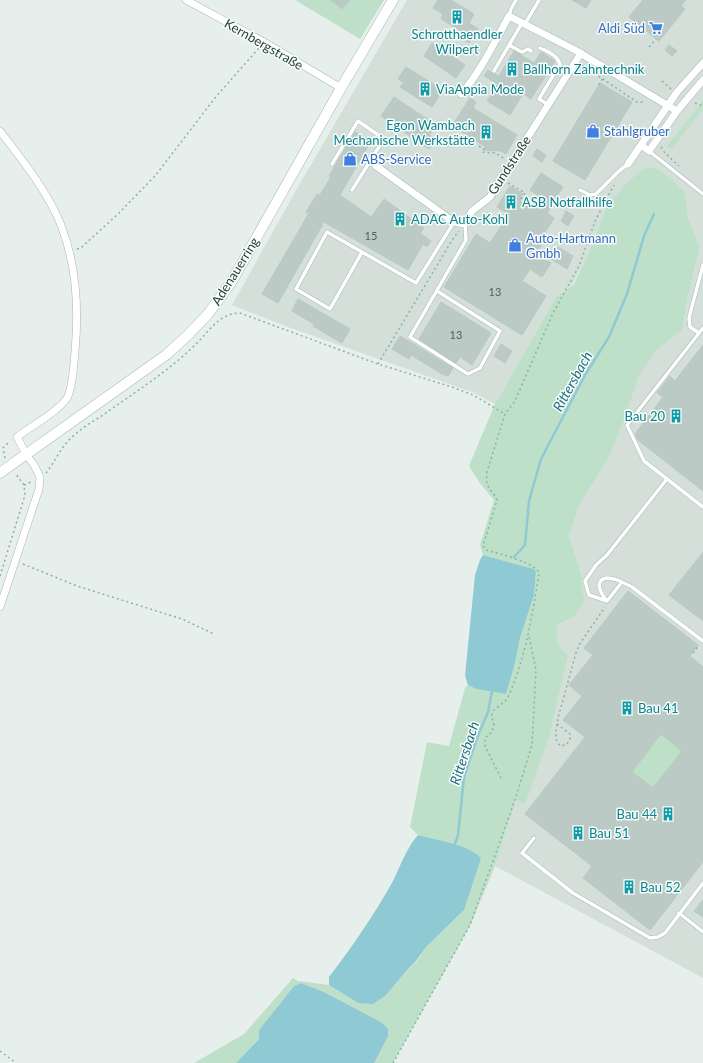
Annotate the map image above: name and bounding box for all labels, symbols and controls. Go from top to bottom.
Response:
building icon: Schrotthaendler Wilpert [449,9,465,25]
street label: Kernbergstraße [222,15,306,73]
place label: Aldi Süd [598,20,645,36]
supermarket icon: Aldi Süd [648,20,664,36]
place label: Schrotthaendler Wilpert [412,26,503,57]
building icon: Ballhorn Zahntechnik [504,61,520,77]
place label: Ballhorn Zahntechnik [523,61,645,77]
building icon: ViaAppia Mode [417,81,433,97]
place label: ViaAppia Mode [436,81,524,97]
place label: Egon Wambach Mechanische Werkstätte [334,117,475,148]
shop icon: Stahlgruber [585,123,601,139]
place label: Stahlgruber [604,123,670,139]
building icon: Egon Wambach Mechanische Werkstätte [478,124,494,140]
street label: Gundstraße [484,132,534,197]
shop icon: ABS-Service [342,151,358,167]
place label: ABS-Service [361,151,432,167]
building icon: ASB Notfallhilfe [503,194,519,210]
place label: ASB Notfallhilfe [522,194,613,210]
building icon: ADAC Auto-Kohl [392,211,408,227]
place label: ADAC Auto-Kohl [411,211,508,227]
house number: 15 [365,229,377,242]
place label: Auto-Hartmann Gmbh [526,230,616,261]
street label: Adenauerring [208,234,262,308]
shop icon: Auto-Hartmann Gmbh [507,237,523,253]
house number: 13 [489,285,501,298]
house number: 13 [450,328,462,341]
water label: Rittersbach [549,348,595,414]
place label: Bau 20 [625,408,665,424]
building icon: Bau 20 [668,408,684,424]
building icon: Bau 41 [619,700,635,716]
place label: Bau 41 [638,700,678,716]
water label: Rittersbach [446,719,482,787]
place label: Bau 44 [617,806,657,822]
building icon: Bau 44 [660,806,676,822]
building icon: Bau 51 [570,825,586,841]
place label: Bau 51 [589,825,629,841]
building icon: Bau 52 [621,879,637,895]
place label: Bau 52 [640,879,680,895]

